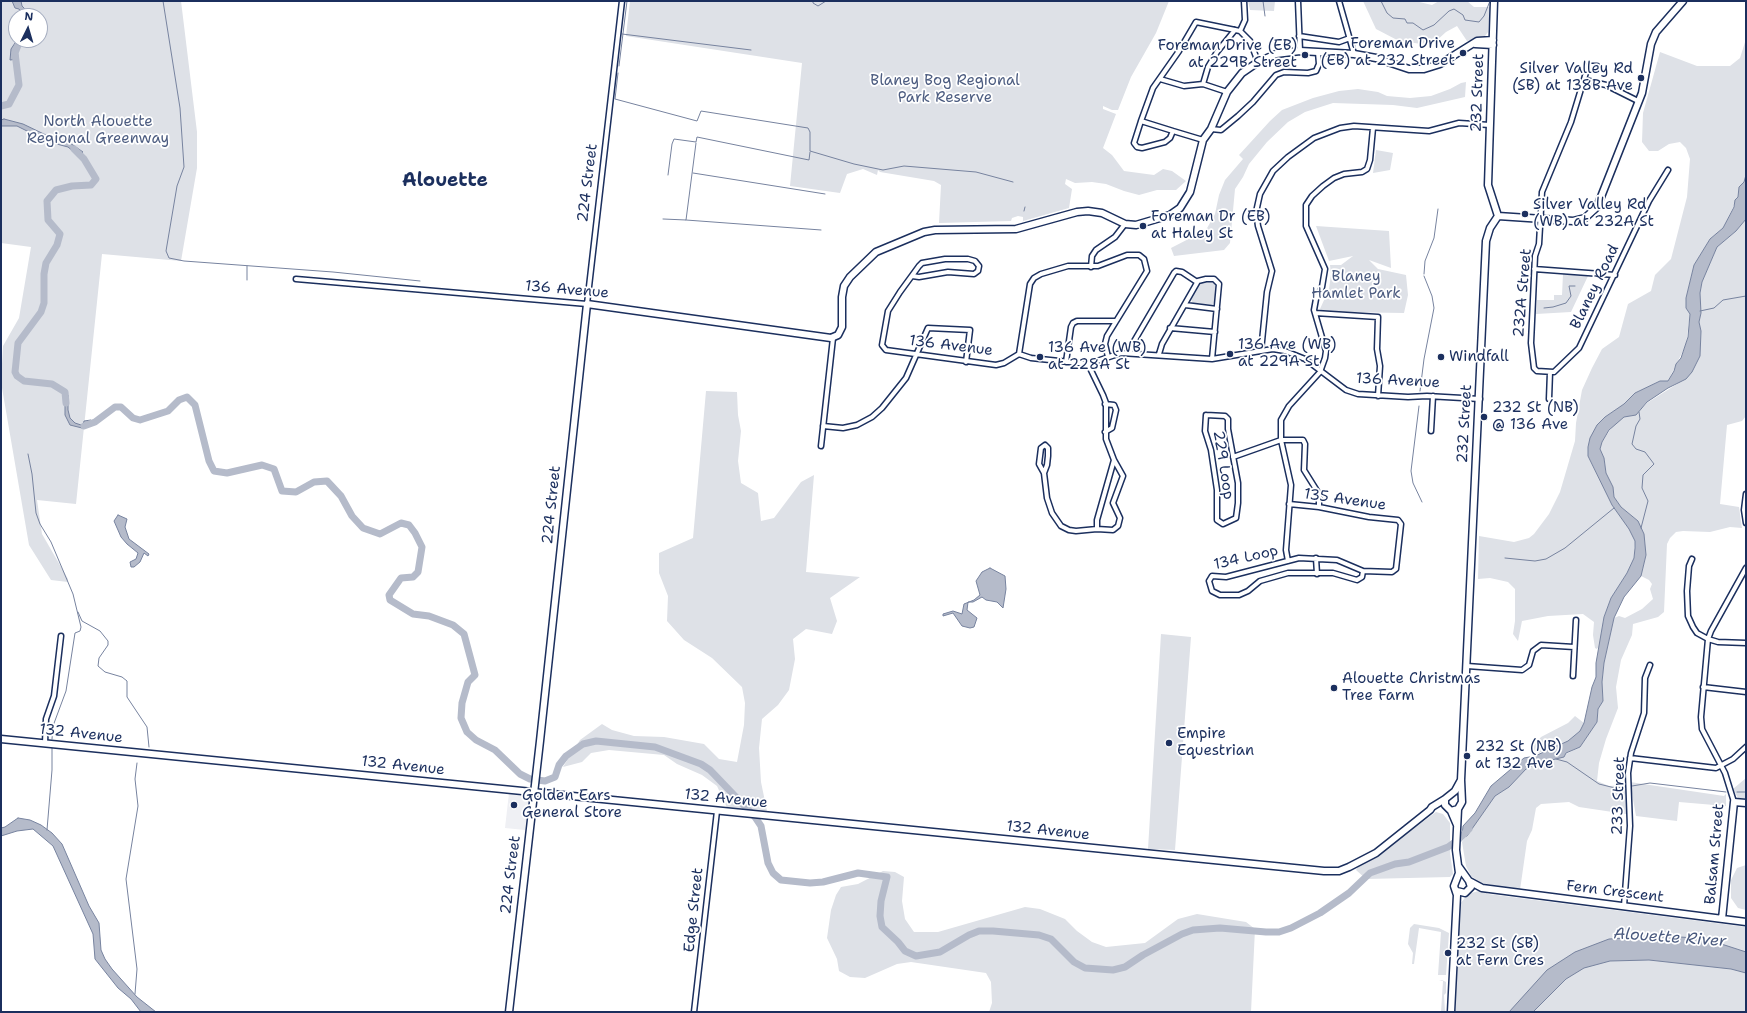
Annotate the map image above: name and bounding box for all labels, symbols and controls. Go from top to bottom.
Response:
north arrow [8,8,48,48]
text: N [24,9,34,24]
place label: Foreman Drive (EB) at 232 Street [1321,35,1455,70]
place label: Foreman Drive (EB) at 229B Street [1158,37,1297,72]
marker: Foreman Drive (EB) at 232 Street [1458,48,1468,58]
marker: Foreman Drive (EB) at 229B Street [1300,50,1310,60]
street label: 232 Street [1468,53,1488,133]
place label: Silver Valley Rd (SB) at 138B Ave [1512,60,1633,95]
park label: Blaney Bog Regional Park Reserve [870,72,1020,107]
marker: Silver Valley Rd (SB) at 138B Ave [1636,73,1646,83]
park label: North Alouette Regional Greenway [27,113,169,148]
street label: 224 Street [574,143,602,223]
district label: Alouette [402,170,488,192]
place label: Silver Valley Rd (WB) at 232A St [1533,196,1654,231]
place label: Foreman Dr (EB) at Haley St [1151,208,1270,243]
marker: Silver Valley Rd (WB) at 232A St [1520,209,1530,219]
marker: Foreman Dr (EB) at Haley St [1138,221,1148,231]
street label: Blaney Road [1567,242,1623,332]
street label: 232A Street [1510,248,1536,338]
park label: Blaney Hamlet Park [1311,268,1401,303]
street label: 136 Avenue [524,277,610,303]
street label: 136 Avenue [908,332,994,360]
place label: 136 Ave (WB) at 229A St [1238,336,1336,371]
place label: 136 Ave (WB) at 228A St [1048,339,1146,374]
place label: Windfall [1449,348,1509,366]
marker: 136 Ave (WB) at 229A St [1225,349,1235,359]
marker: 136 Ave (WB) at 228A St [1035,352,1045,362]
marker: Windfall [1436,352,1446,362]
street label: 136 Avenue [1356,370,1440,392]
street label: 232 Street [1454,384,1476,464]
place label: 232 St (NB) @ 136 Ave [1492,399,1579,434]
marker: 232 St (NB) @ 136 Ave [1479,412,1489,422]
street label: 229 Loop [1209,429,1237,501]
street label: 224 Street [539,465,565,545]
street label: 135 Avenue [1303,485,1387,515]
street label: 134 Loop [1212,542,1280,574]
place label: Alouette Christmas Tree Farm [1342,670,1481,705]
marker: Alouette Christmas Tree Farm [1329,683,1339,693]
street label: 132 Avenue [39,721,123,747]
place label: Empire Equestrian [1177,725,1254,760]
marker: Empire Equestrian [1164,738,1174,748]
place label: 232 St (NB) at 132 Ave [1475,738,1562,773]
marker: 232 St (NB) at 132 Ave [1462,751,1472,761]
street label: 132 Avenue [361,753,445,779]
street label: 233 Street [1609,756,1629,836]
street label: 132 Avenue [684,786,768,812]
place label: Golden Ears General Store [522,787,622,822]
marker: Golden Ears General Store [509,800,519,810]
street label: Balsam Street [1702,803,1728,905]
street label: 132 Avenue [1006,818,1090,844]
street label: 224 Street [497,835,525,915]
street label: Edge Street [681,867,707,953]
street label: Fern Crescent [1565,877,1665,907]
water label: Alouette River [1613,924,1727,952]
place label: 232 St (SB) at Fern Cres [1456,935,1544,970]
marker: 232 St (SB) at Fern Cres [1443,948,1453,958]

